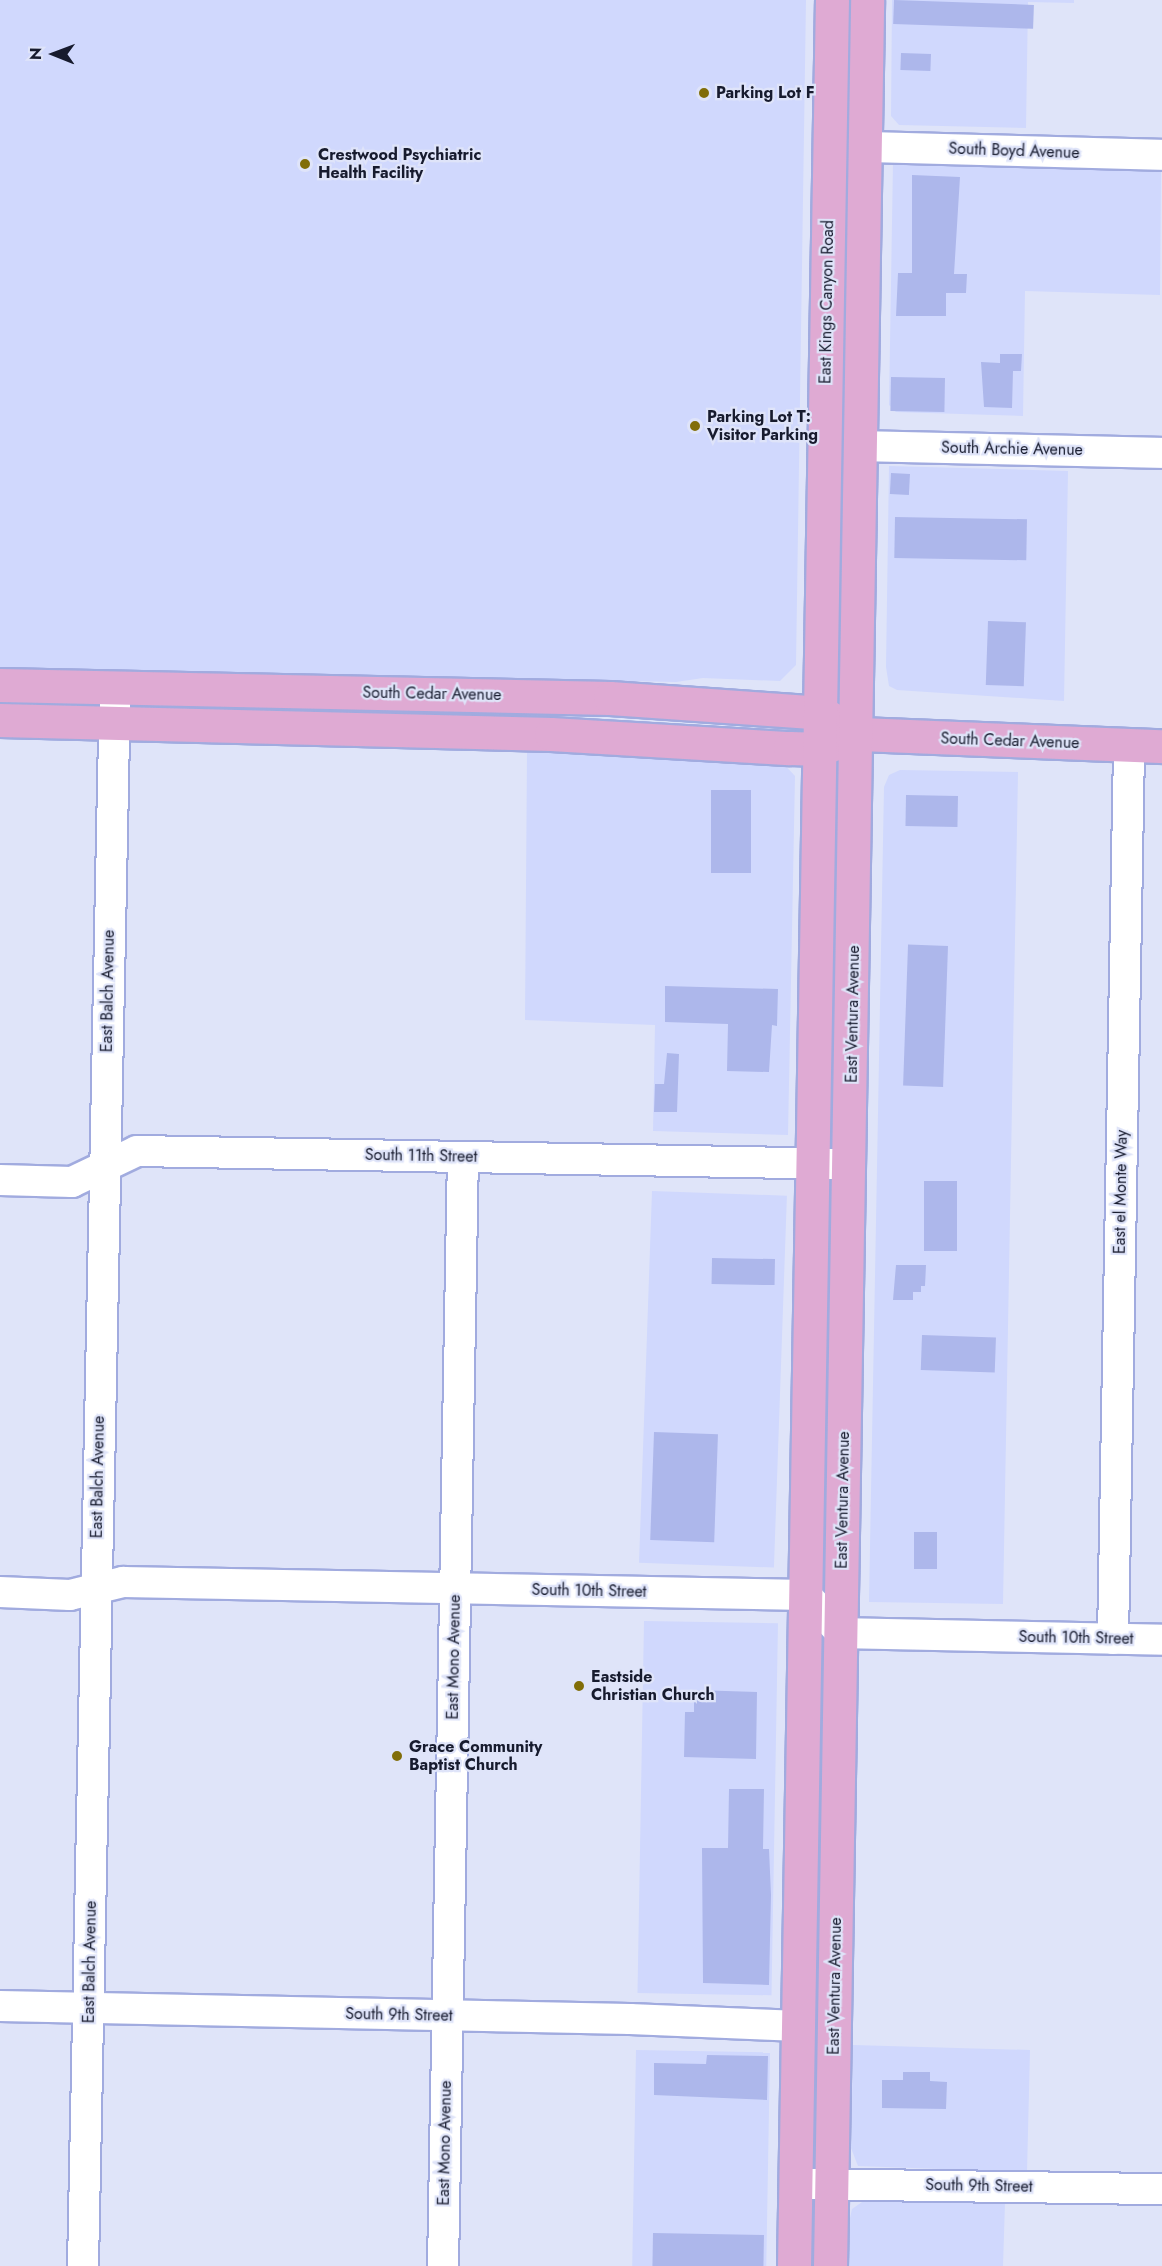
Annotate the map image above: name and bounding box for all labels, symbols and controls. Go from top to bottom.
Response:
north arrow [24,24,84,84]
text: N [24,47,47,60]
place label: Parking Lot F [716,83,815,103]
marker: Parking Lot F [697,86,711,100]
street label: South Boyd Avenue [948,139,1080,163]
place label: Crestwood Psychiatric Health Facility [318,145,481,183]
marker: Crestwood Psychiatric Health Facility [296,155,314,173]
street label: East Kings Canyon Road [816,220,838,384]
place label: Parking Lot T: Visitor Parking [707,407,818,445]
marker: Parking Lot T: Visitor Parking [688,419,702,433]
street label: South Archie Avenue [941,438,1083,460]
street label: South Cedar Avenue [362,683,502,705]
street label: South Cedar Avenue [940,729,1080,753]
street label: East Balch Avenue [97,930,119,1052]
street label: East Ventura Avenue [842,945,864,1083]
street label: East el Monte Way [1110,1130,1132,1254]
street label: South 11th Street [365,1145,477,1167]
street label: East Balch Avenue [87,1416,109,1538]
street label: East Ventura Avenue [832,1431,854,1569]
street label: South 10th Street [531,1580,647,1602]
street label: East Mono Avenue [443,1594,465,1720]
street label: South 10th Street [1018,1627,1134,1649]
place label: Eastside Christian Church [591,1667,715,1705]
marker: Eastside Christian Church [572,1679,586,1693]
place label: Grace Community Baptist Church [409,1737,542,1775]
marker: Grace Community Baptist Church [390,1749,404,1763]
street label: East Balch Avenue [79,1901,101,2023]
street label: East Ventura Avenue [824,1917,846,2055]
street label: South 9th Street [345,2004,453,2026]
street label: East Mono Avenue [434,2080,456,2206]
street label: South 9th Street [925,2175,1033,2197]

